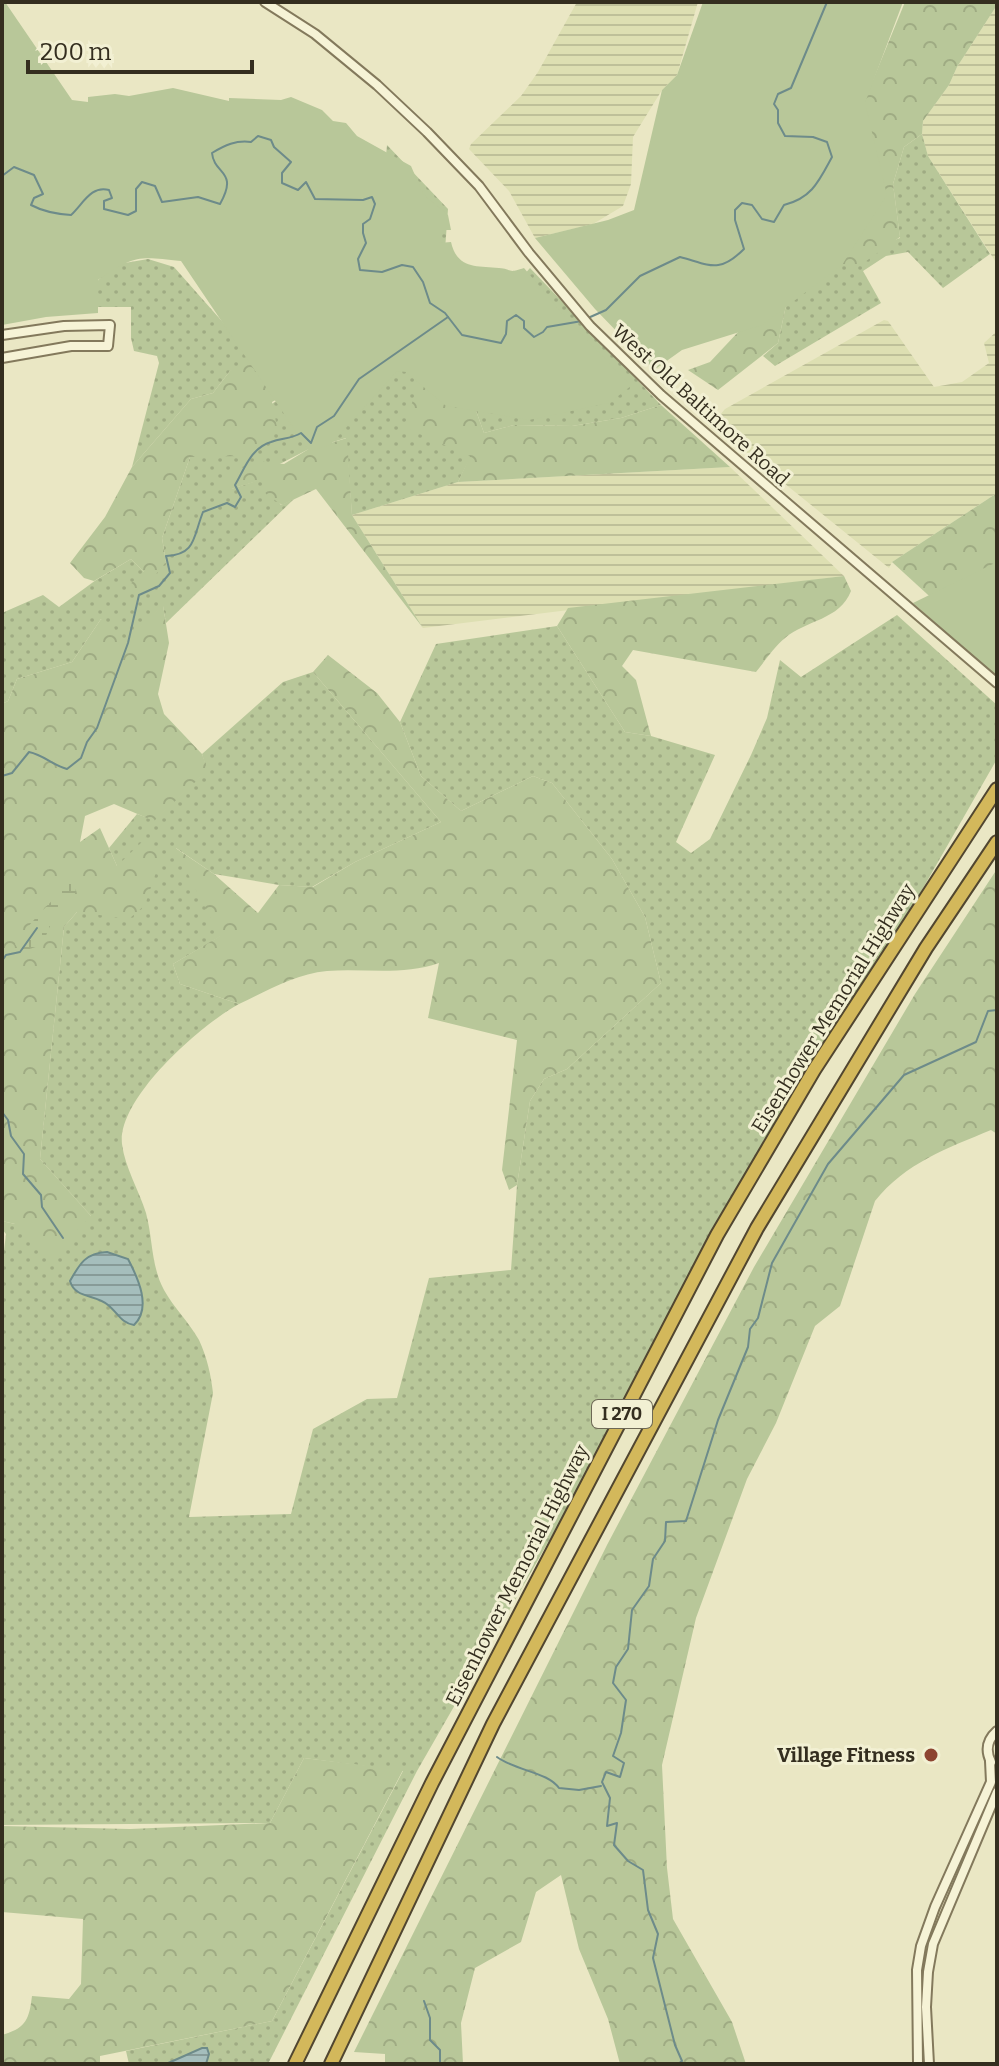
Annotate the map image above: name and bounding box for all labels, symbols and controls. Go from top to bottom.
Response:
scale bar [28,24,252,74]
text: 200 m [40,38,112,66]
street label: West Old Baltimore Road [607,319,795,491]
street label: Eisenhower Memorial Highway [746,879,920,1137]
road number: I 270 [592,1400,652,1428]
street label: Eisenhower Memorial Highway [441,1440,594,1709]
place label: Village Fitness [777,1743,915,1767]
marker: Village Fitness [922,1746,940,1764]

